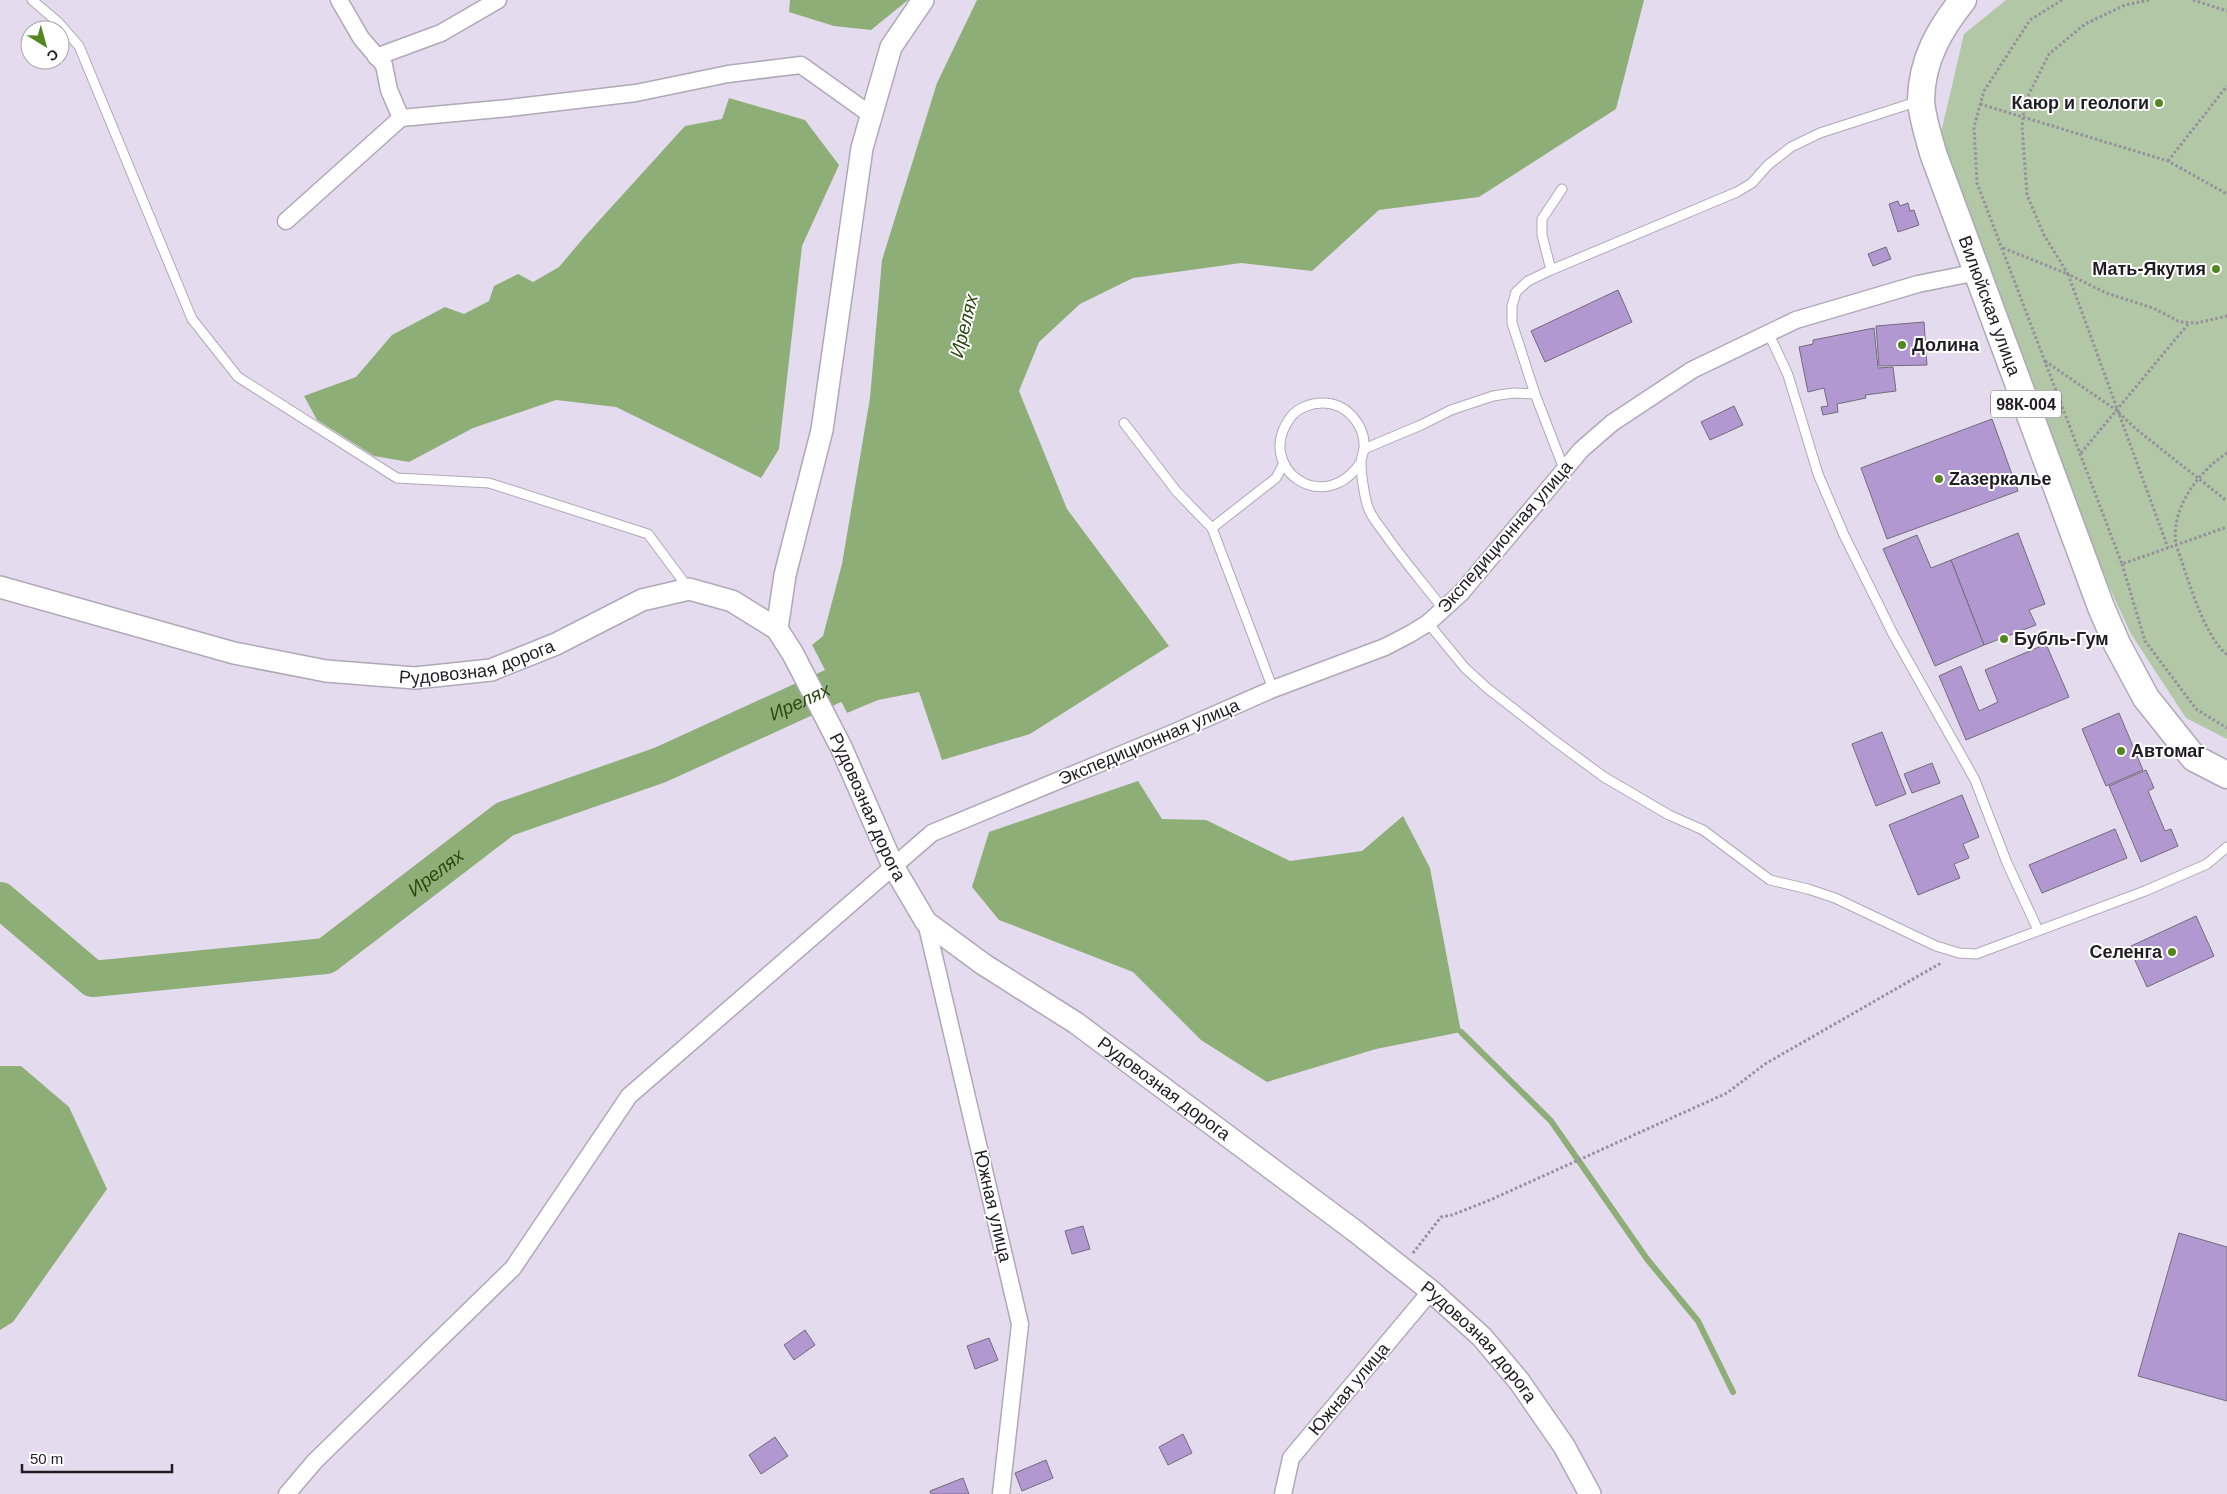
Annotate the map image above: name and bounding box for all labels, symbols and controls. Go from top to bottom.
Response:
north arrow [20,20,70,70]
text: С [44,46,62,65]
place label: Каюр и геологи [2012,93,2149,113]
marker: Каюр и геологи [2153,97,2165,109]
street label: Вилюйская улица [1955,233,2025,379]
place label: Мать-Якутия [2092,259,2206,279]
marker: Мать-Якутия [2210,263,2222,275]
water label: Ирелях [946,291,982,360]
place label: Долина [1912,335,1980,355]
marker: Долина [1896,339,1908,351]
road number: 98К-004 [1991,390,2061,418]
street label: Экспедиционная улица [1434,456,1577,617]
place label: Zазеркалье [1949,469,2051,489]
marker: Zазеркалье [1933,473,1945,485]
place label: Бубль-Гум [2014,629,2108,649]
marker: Бубль-Гум [1998,633,2010,645]
street label: Рудовозная дорога [398,635,558,688]
water label: Ирелях [766,678,834,724]
street label: Экспедиционная улица [1056,694,1243,789]
street label: Рудовозная дорога [826,730,910,885]
place label: Автомаг [2131,741,2205,761]
marker: Автомаг [2115,745,2127,757]
water label: Ирелях [403,843,469,900]
place label: Селенга [2089,942,2163,962]
marker: Селенга [2166,946,2178,958]
street label: Рудовозная дорога [1094,1033,1235,1145]
street label: Южная улица [970,1148,1016,1265]
street label: Рудовозная дорога [1417,1277,1541,1407]
street label: Южная улица [1305,1338,1394,1439]
scale bar [22,1442,172,1474]
text: 50 m [30,1450,63,1467]

